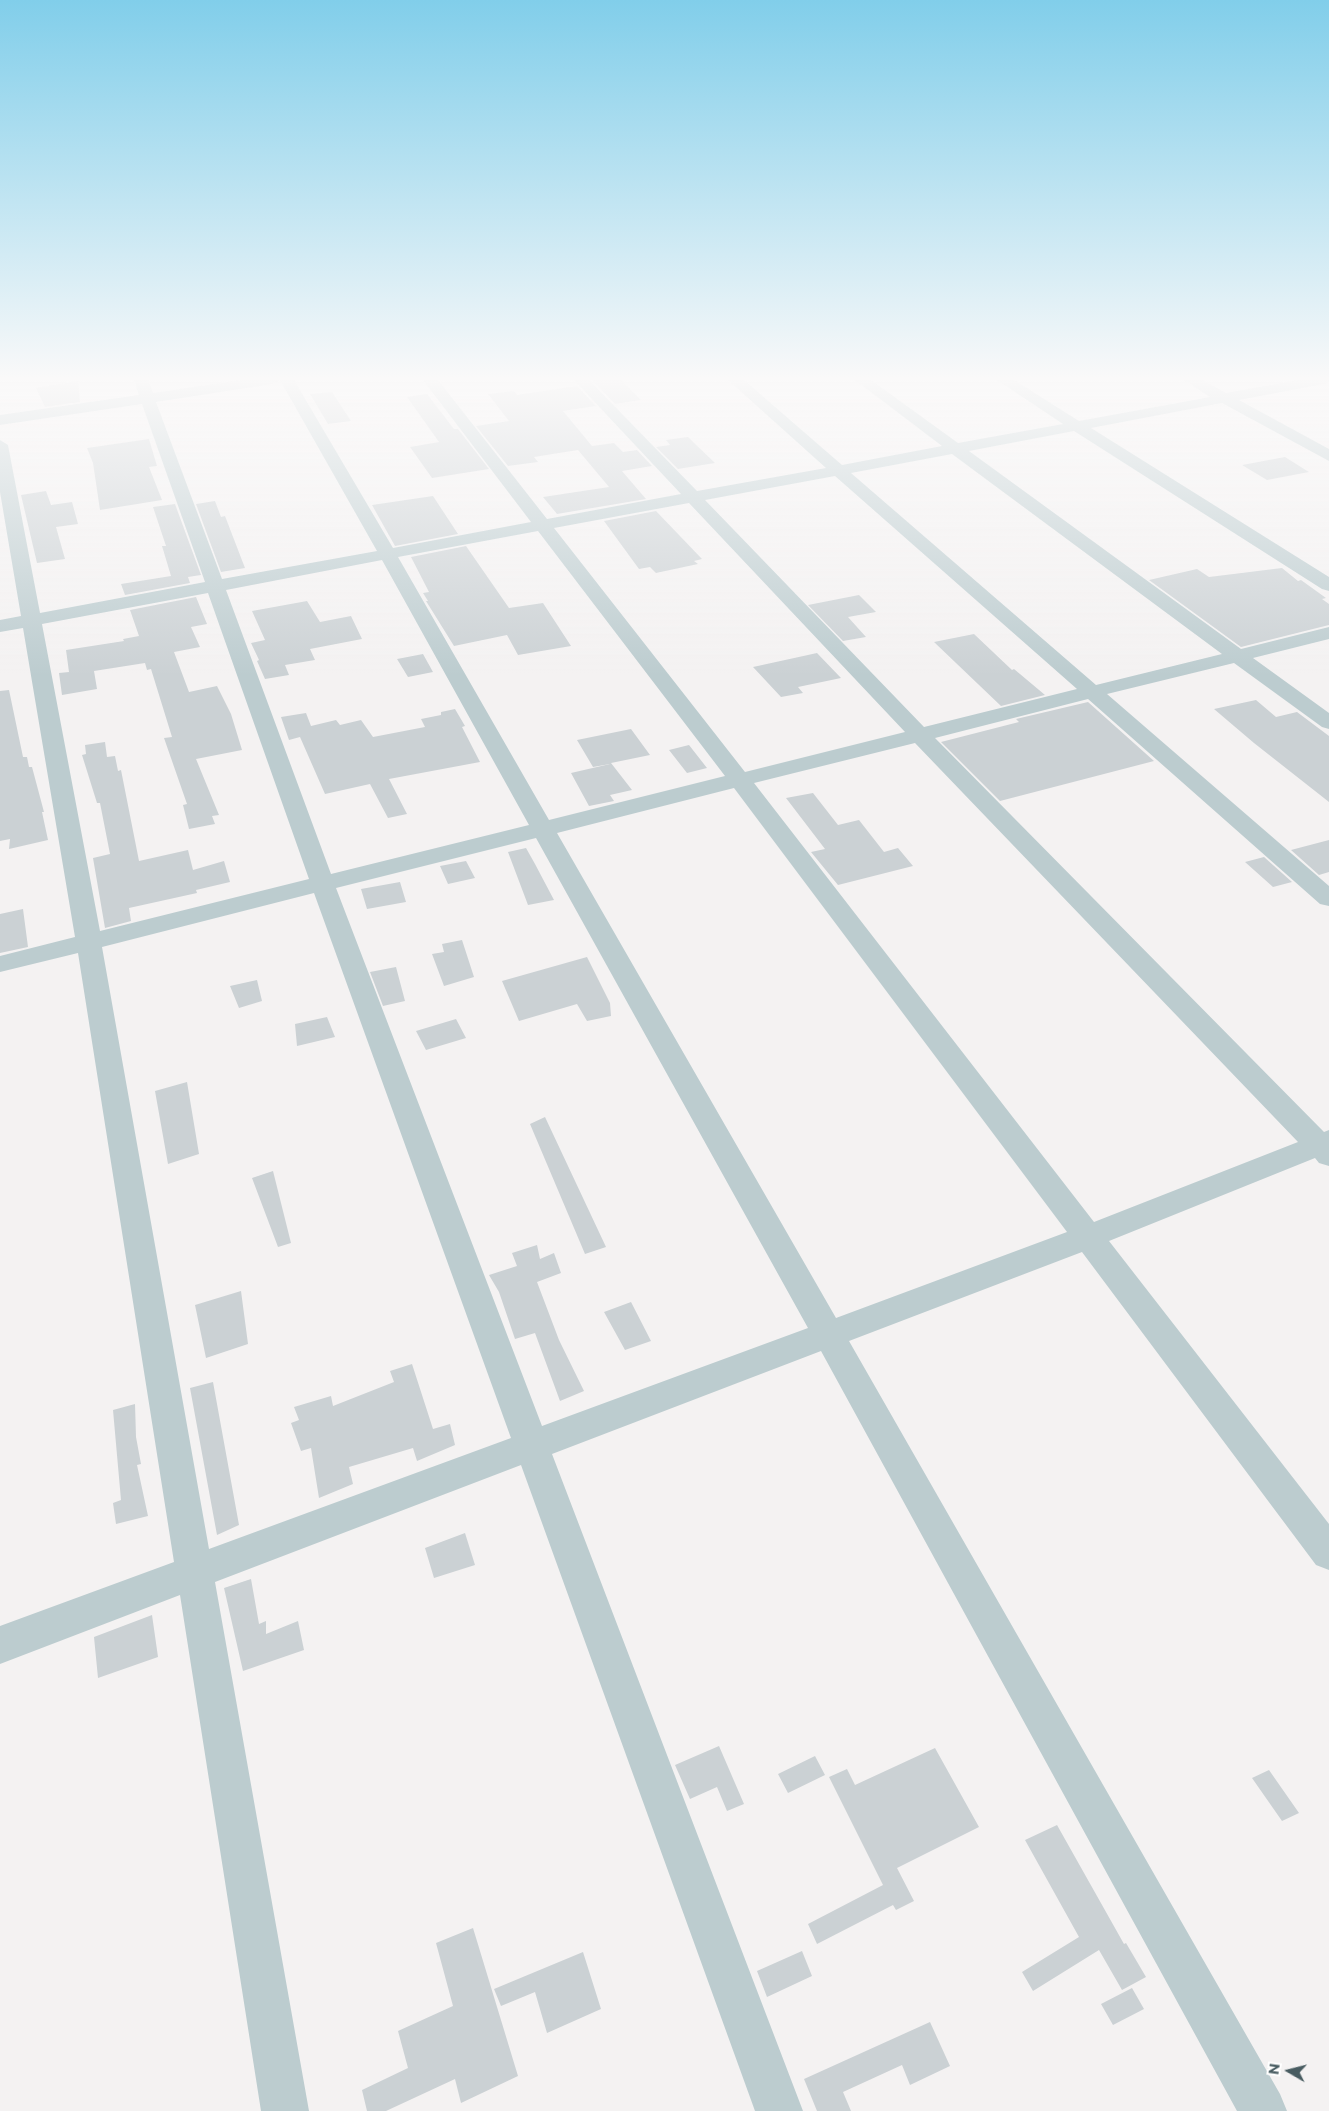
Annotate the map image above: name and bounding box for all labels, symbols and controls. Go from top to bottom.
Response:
north arrow [1264,2046,1314,2096]
text: N [1264,2062,1284,2076]

